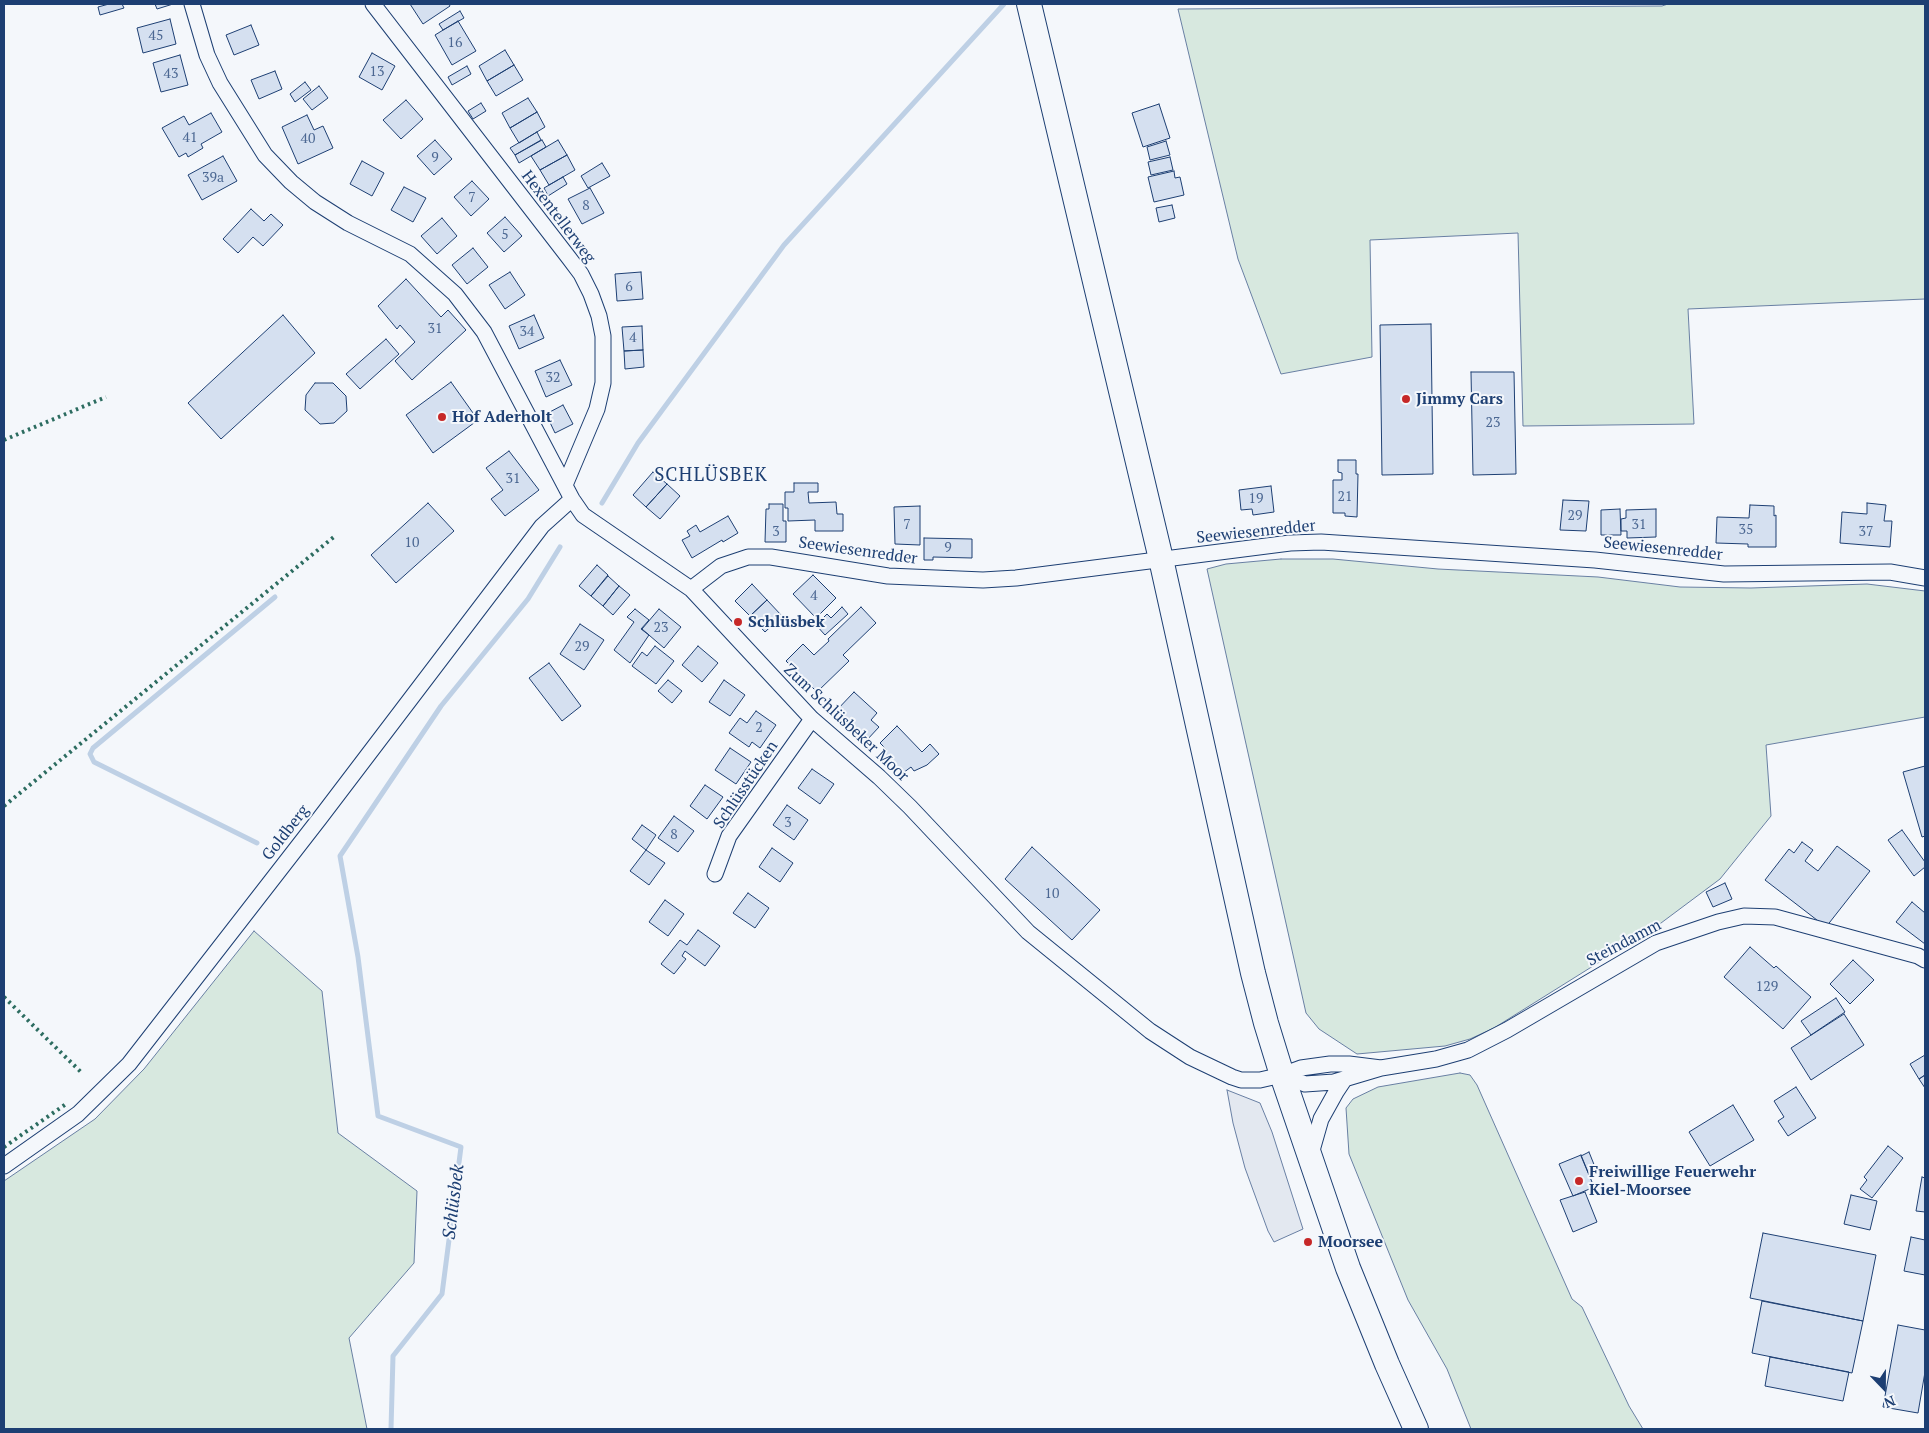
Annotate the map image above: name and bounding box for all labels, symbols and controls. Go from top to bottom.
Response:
house number: 45 [149,28,163,44]
house number: 16 [448,35,462,51]
house number: 13 [370,64,384,80]
house number: 43 [164,66,178,82]
house number: 41 [183,130,197,146]
house number: 40 [301,131,315,147]
house number: 9 [431,150,439,166]
street label: Hexentellerweg [517,167,599,267]
house number: 39a [202,170,224,186]
house number: 7 [468,190,476,206]
house number: 8 [582,198,590,214]
house number: 5 [501,227,509,243]
house number: 6 [625,279,633,295]
house number: 31 [428,321,442,337]
house number: 34 [520,324,534,340]
house number: 4 [629,330,637,346]
house number: 32 [546,370,560,386]
place label: Jimmy Cars [1416,389,1503,409]
marker: Jimmy Cars [1400,393,1412,405]
place label: Hof Aderholt [452,407,552,427]
marker: Hof Aderholt [436,411,448,423]
house number: 23 [1486,415,1500,431]
district label: SCHLÜSBEK [653,465,769,487]
house number: 31 [506,471,520,487]
house number: 21 [1338,489,1352,505]
house number: 19 [1249,491,1263,507]
house number: 29 [1568,508,1582,524]
street label: Seewiesenredder [1195,516,1317,548]
house number: 7 [903,517,911,533]
house number: 31 [1632,517,1646,533]
house number: 35 [1739,522,1753,538]
house number: 3 [772,524,780,540]
house number: 37 [1859,524,1873,540]
street label: Seewiesenredder [797,533,919,569]
street label: Seewiesenredder [1602,533,1724,565]
house number: 10 [405,535,419,551]
house number: 9 [944,540,952,556]
house number: 4 [810,588,818,604]
place label: Schlüsbek [748,612,825,632]
marker: Schlüsbek [732,616,744,628]
house number: 23 [654,620,668,636]
house number: 29 [575,639,589,655]
street label: Zum Schlüsbeker Moor [780,660,912,786]
house number: 2 [755,720,763,736]
street label: Schlüsstücken [710,738,782,832]
street label: Goldberg [258,802,314,864]
house number: 3 [784,815,792,831]
house number: 8 [670,827,678,843]
house number: 10 [1045,886,1059,902]
street label: Steindamm [1584,915,1664,971]
house number: 129 [1756,979,1778,995]
place label: Freiwillige Feuerwehr Kiel-Moorsee [1589,1162,1756,1200]
water label: Schlüsbek [439,1163,469,1241]
marker: Freiwillige Feuerwehr Kiel-Moorsee [1573,1175,1585,1187]
place label: Moorsee [1318,1232,1383,1252]
marker: Moorsee [1302,1236,1314,1248]
north arrow [1859,1363,1909,1413]
text: N [1881,1392,1898,1413]

